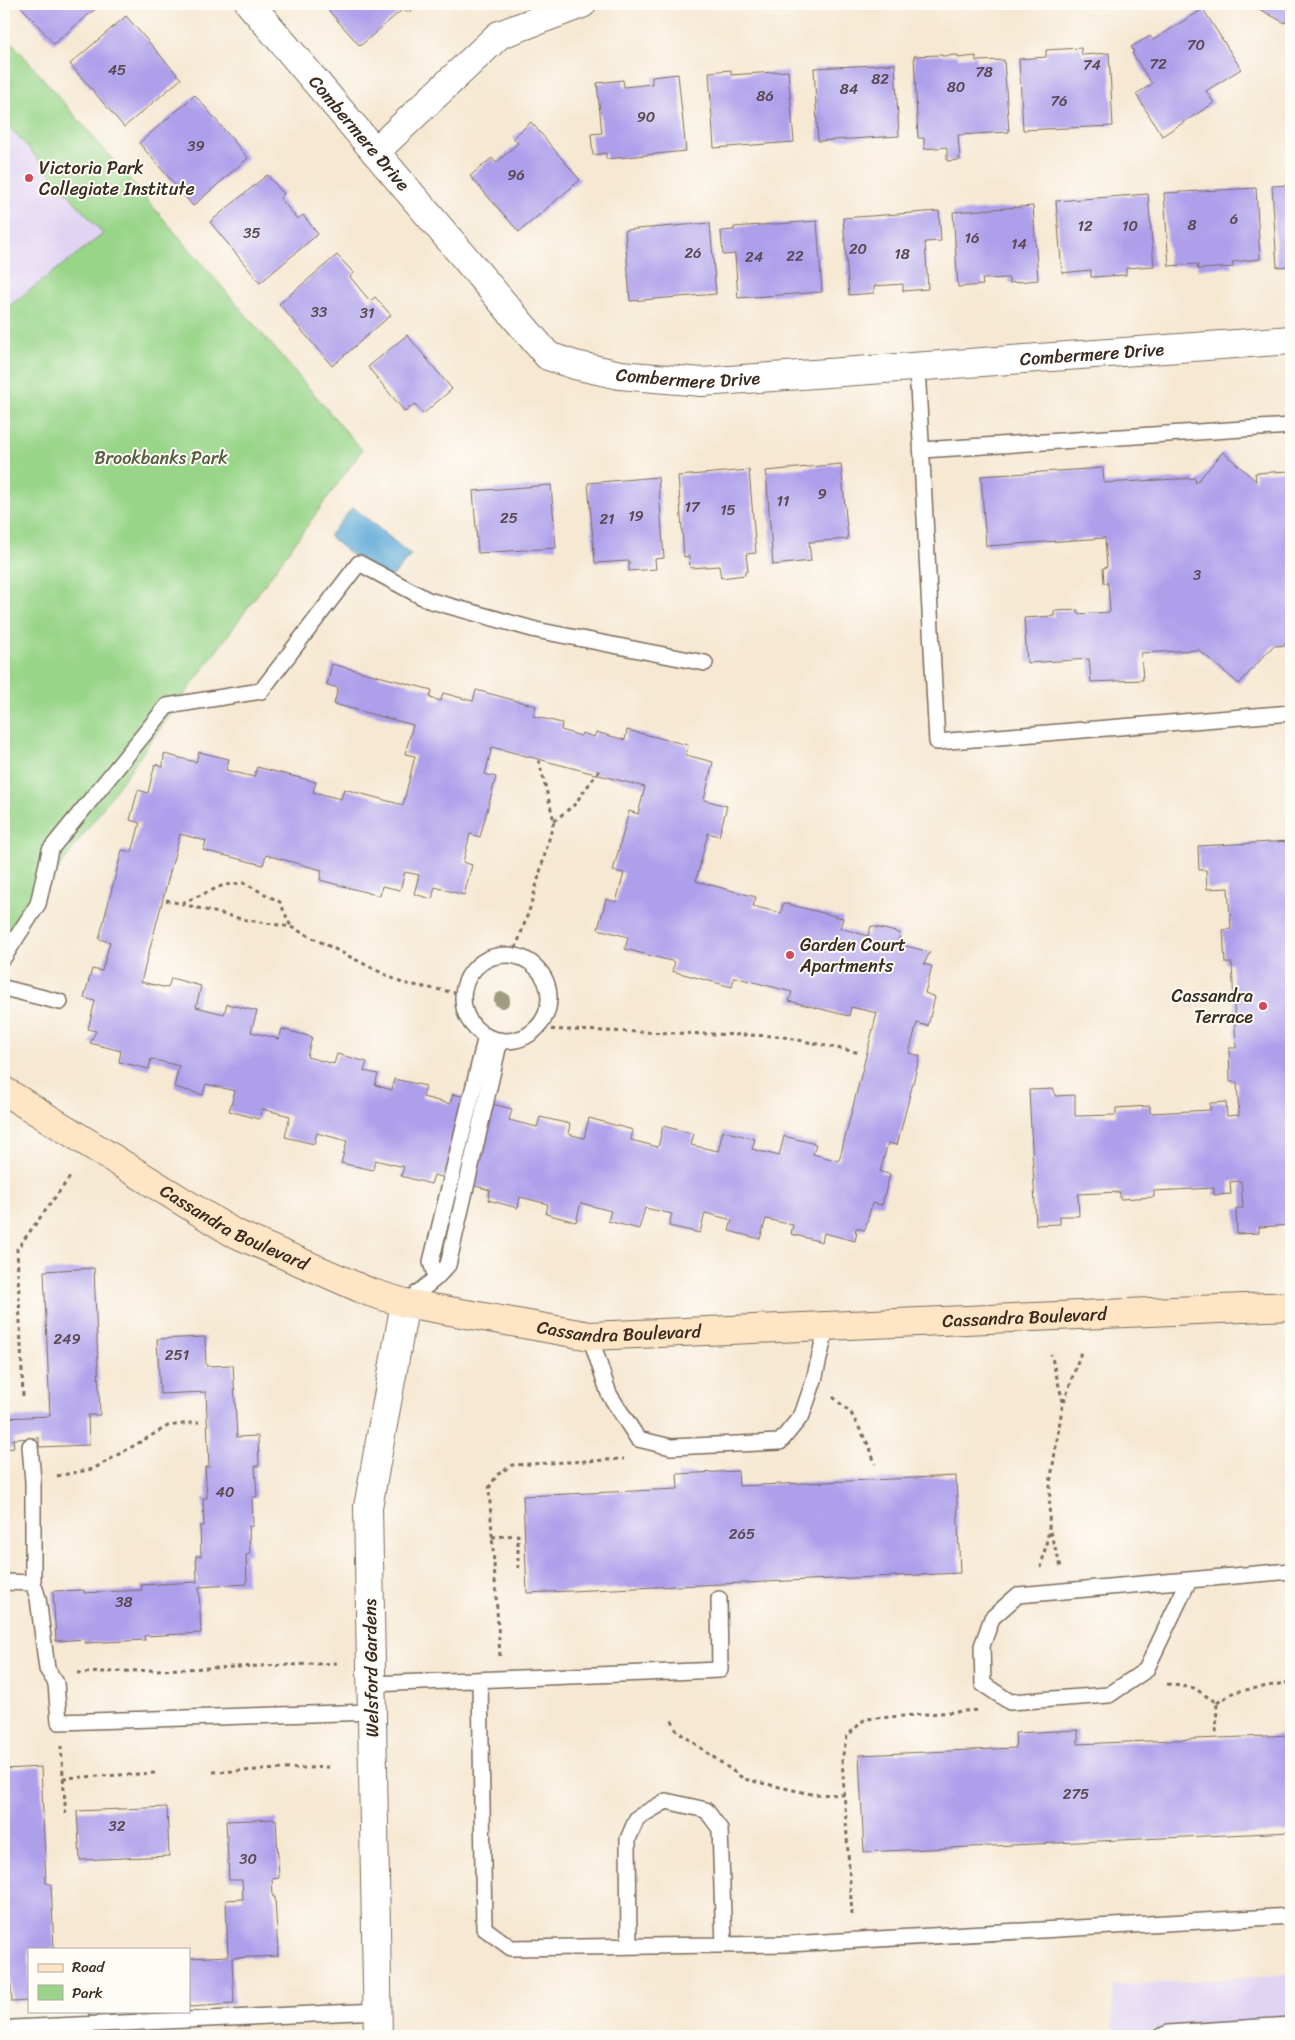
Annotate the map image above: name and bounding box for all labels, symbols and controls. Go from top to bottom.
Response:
house number: 70 [1187,32,1205,58]
house number: 72 [1149,51,1167,77]
house number: 74 [1083,52,1101,78]
house number: 45 [108,57,126,83]
house number: 78 [975,59,993,85]
house number: 82 [871,66,889,92]
street label: Combermere Drive [300,67,418,199]
house number: 80 [947,74,965,100]
house number: 84 [840,76,858,102]
house number: 86 [756,83,774,109]
house number: 76 [1050,88,1068,114]
house number: 90 [637,104,655,130]
house number: 39 [187,133,205,159]
place label: Victoria Park Collegiate Institute [39,152,195,205]
house number: 96 [507,162,525,188]
marker: Victoria Park Collegiate Institute [23,172,35,184]
house number: 6 [1230,206,1238,232]
house number: 8 [1187,212,1197,238]
house number: 12 [1077,213,1093,239]
house number: 10 [1122,213,1138,239]
house number: 35 [243,220,261,246]
house number: 16 [965,225,979,251]
house number: 14 [1011,231,1027,257]
house number: 20 [849,236,867,262]
house number: 26 [684,240,702,266]
house number: 18 [894,241,910,267]
house number: 22 [786,243,804,269]
house number: 24 [745,244,763,270]
house number: 33 [311,299,327,325]
house number: 31 [360,300,374,326]
street label: Combermere Drive [1019,333,1165,375]
street label: Combermere Drive [615,359,762,398]
park label: Brookbanks Park [94,442,228,474]
house number: 9 [817,481,827,507]
house number: 11 [777,488,789,514]
house number: 17 [684,494,701,520]
house number: 15 [720,497,736,523]
house number: 19 [628,503,644,529]
house number: 25 [500,505,518,531]
house number: 21 [599,506,615,532]
house number: 3 [1193,562,1201,588]
place label: Garden Court Apartments [799,929,906,982]
marker: Garden Court Apartments [784,949,796,961]
place label: Cassandra Terrace [1171,980,1253,1033]
marker: Cassandra Terrace [1257,1000,1269,1012]
street label: Cassandra Boulevard [154,1175,315,1280]
street label: Cassandra Boulevard [941,1298,1109,1337]
street label: Cassandra Boulevard [535,1311,703,1352]
house number: 249 [53,1326,81,1352]
house number: 251 [165,1342,189,1368]
house number: 40 [216,1479,234,1505]
house number: 265 [729,1521,755,1547]
house number: 38 [115,1589,133,1615]
street label: Welsford Gardens [354,1598,388,1738]
house number: 275 [1063,1781,1089,1807]
house number: 32 [109,1813,126,1839]
house number: 30 [239,1846,257,1872]
legend [28,1948,190,2012]
text: Road [72,1954,105,1980]
text: Park [72,1980,103,2006]

